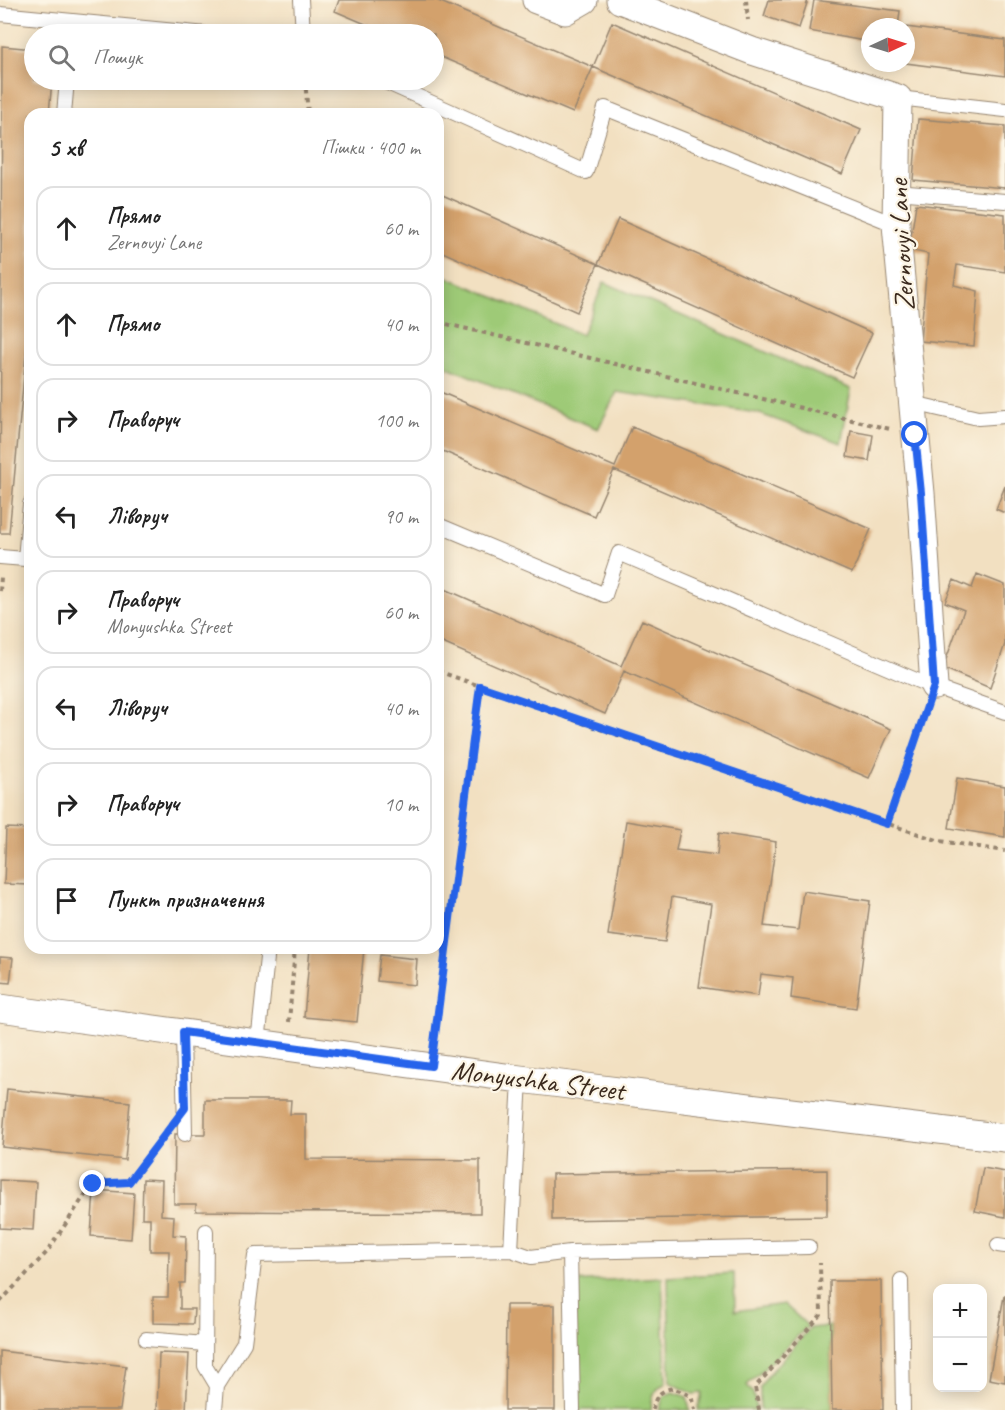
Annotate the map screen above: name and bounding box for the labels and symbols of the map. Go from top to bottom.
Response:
north arrow [861,18,915,72]
street label: Zernovyi Lane [880,176,922,312]
route start [901,421,927,447]
street label: Monyushka Street [450,1052,629,1108]
route end [79,1170,105,1196]

